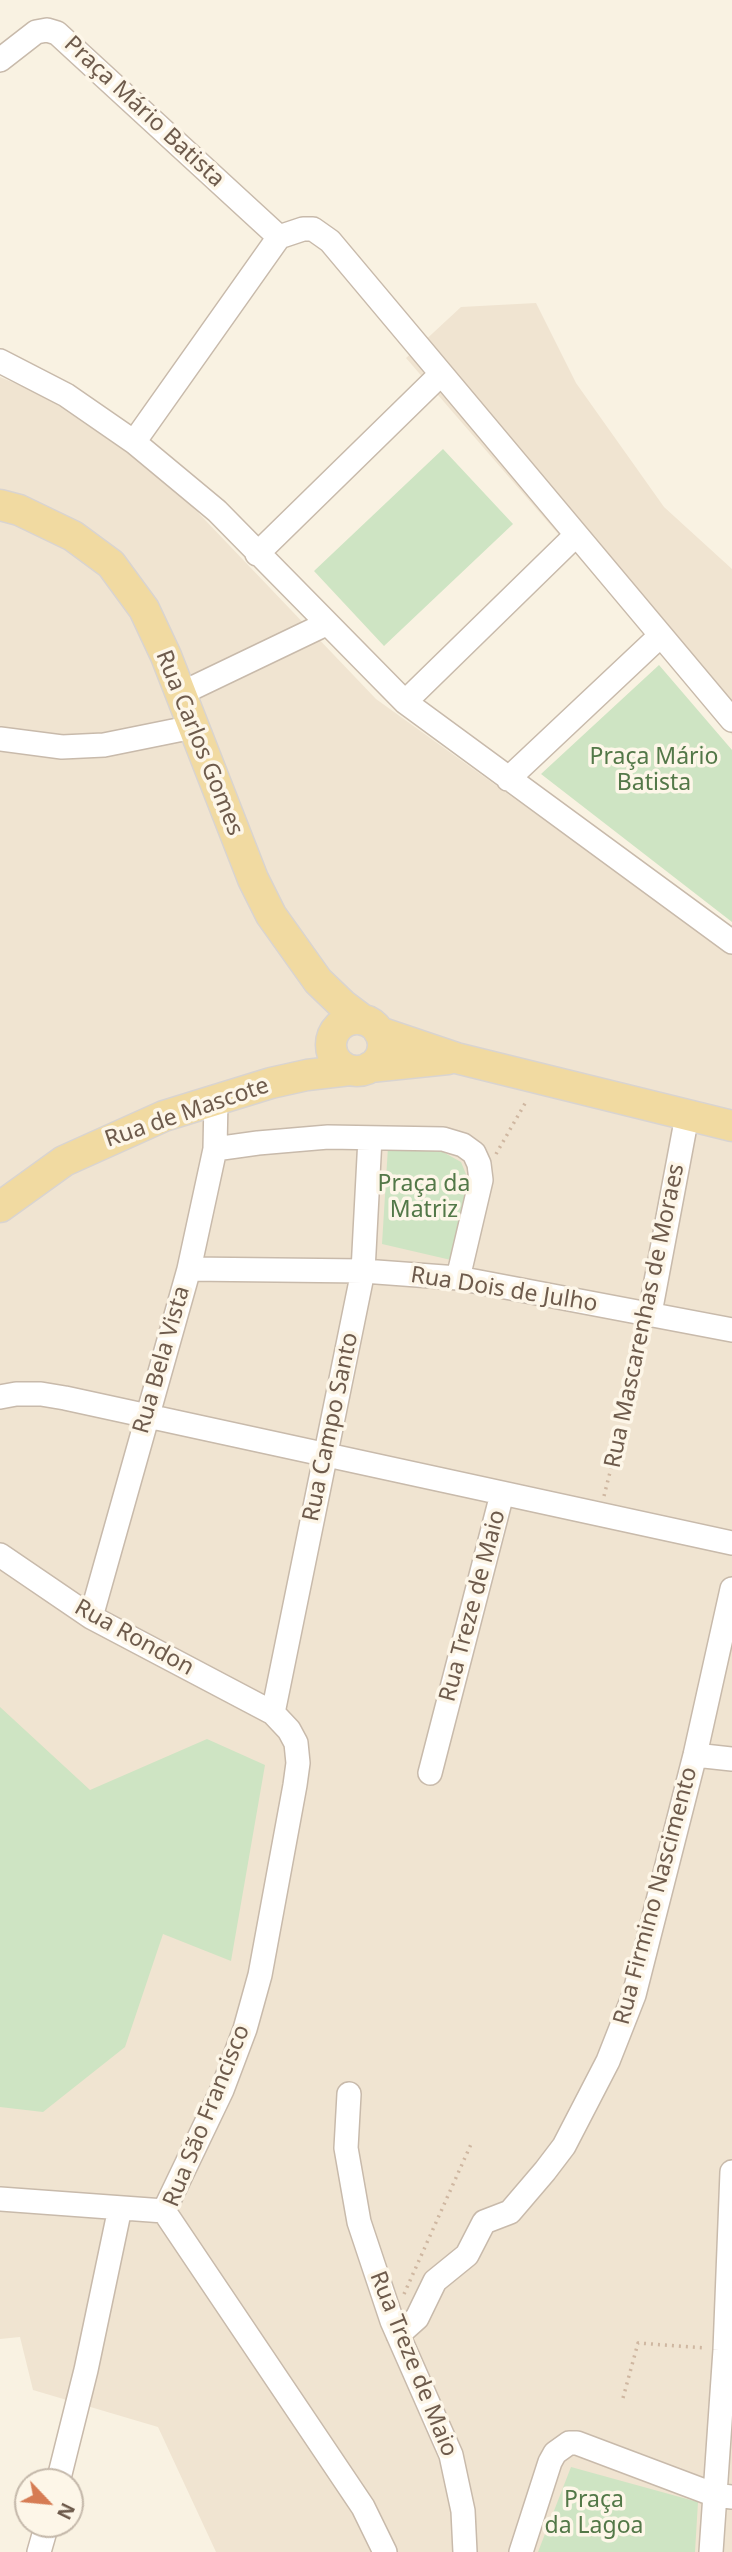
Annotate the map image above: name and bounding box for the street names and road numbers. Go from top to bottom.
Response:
street label: Praça Mário Batista [58,31,230,193]
street label: Rua Carlos Gomes [149,646,249,840]
street label: Rua de Mascote [101,1072,273,1154]
street label: Rua Mascarenhas de Moraes [599,1161,691,1471]
street label: Rua Dois de Julho [409,1262,599,1318]
street label: Rua Bela Vista [128,1283,196,1437]
street label: Rua Campo Santo [298,1330,364,1524]
street label: Rua Treze de Maio [434,1507,512,1705]
street label: Rua Rondon [70,1594,198,1682]
street label: Rua Firmino Nascimento [608,1764,704,2028]
street label: Rua São Francisco [158,2021,256,2211]
street label: Rua Treze de Maio [363,2267,463,2461]

